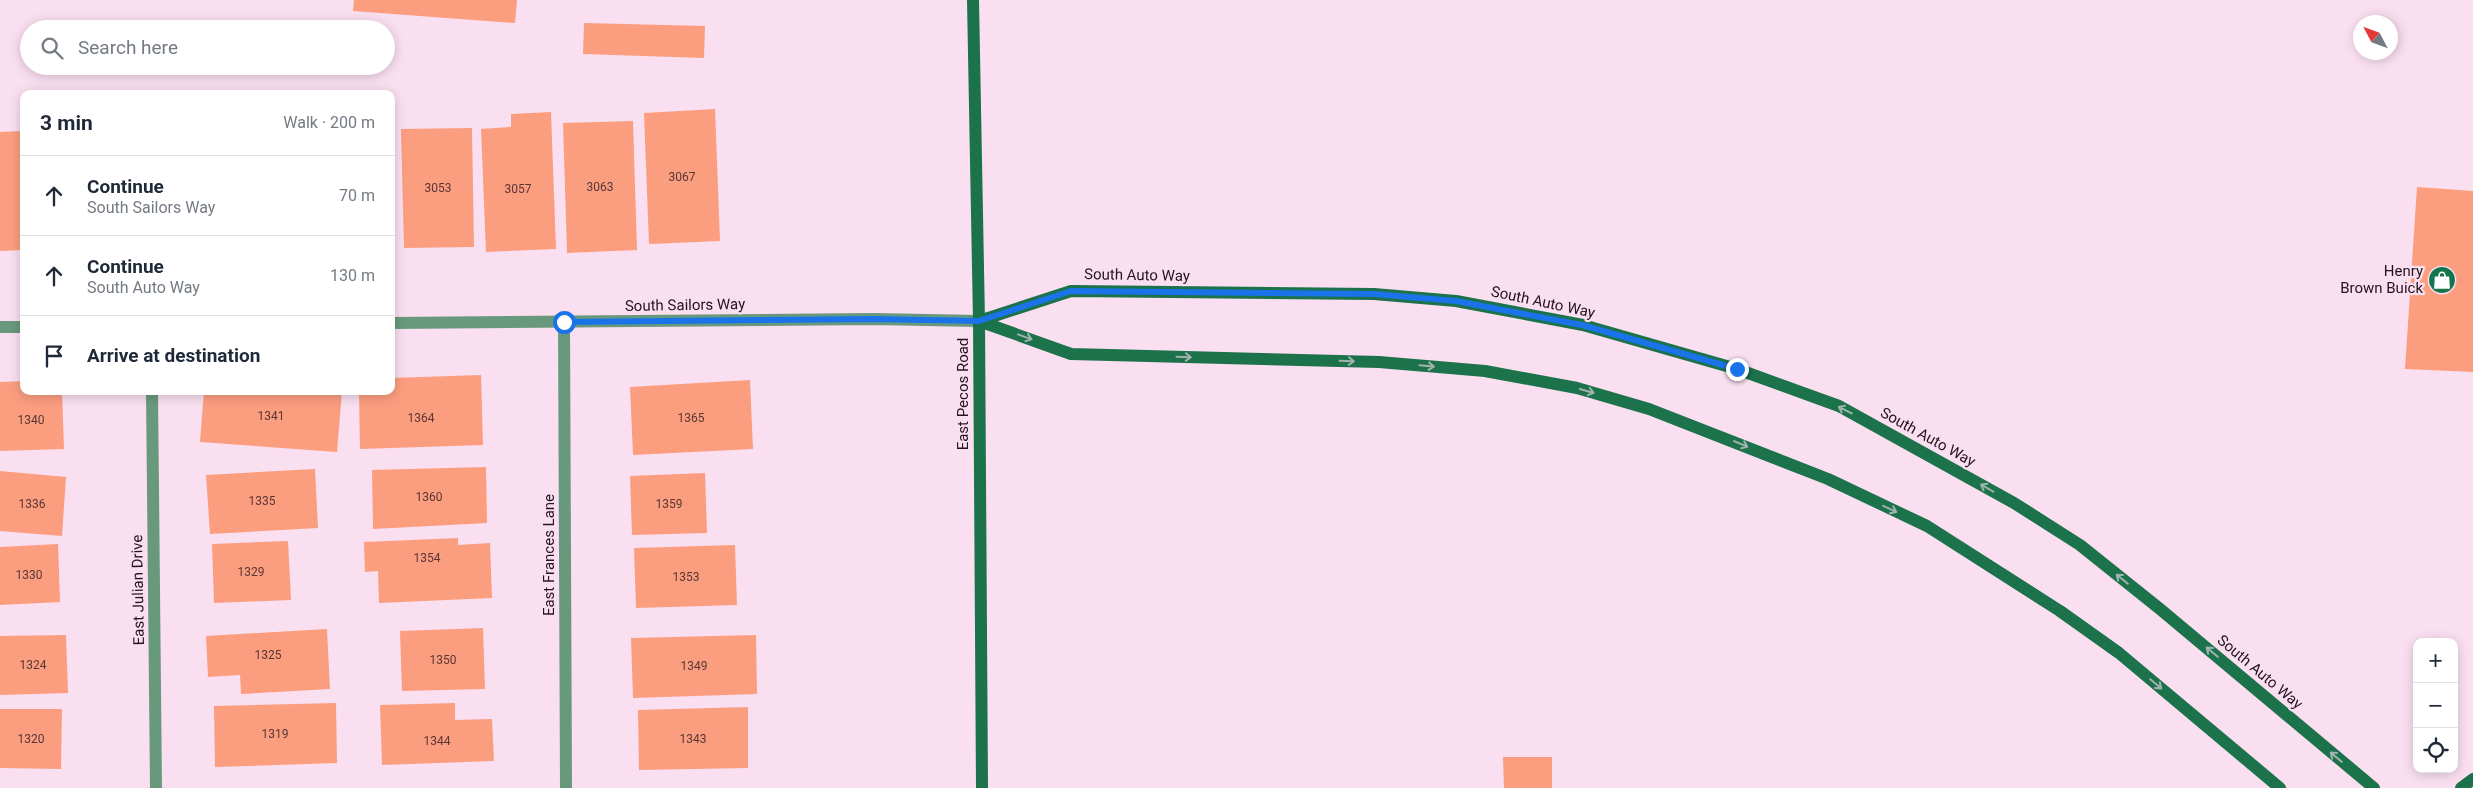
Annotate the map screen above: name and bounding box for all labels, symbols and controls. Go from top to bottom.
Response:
north arrow [2353,15,2398,60]
search box [20,20,395,75]
icon: search [38,34,66,62]
text: Search here [78,36,178,59]
text: 3 min [40,111,93,135]
text: Walk · 200 m [283,113,375,132]
house number: 3067 [669,170,696,184]
text: Continue [87,175,164,198]
house number: 3063 [587,180,613,194]
house number: 3053 [425,181,451,195]
icon: ahead [40,182,68,210]
house number: 3057 [505,182,532,196]
text: 70 m [339,186,375,205]
text: South Sailors Way [87,198,215,217]
text: Continue [87,255,164,278]
icon: ahead [40,262,68,290]
place label: Henry Brown Buick [2340,262,2423,297]
street label: South Auto Way [1084,265,1190,285]
shop icon: Henry Brown Buick [2427,265,2457,295]
text: 130 m [330,266,375,285]
text: South Auto Way [87,278,200,297]
street label: South Auto Way [1489,282,1597,322]
street label: South Sailors Way [625,295,745,315]
route start [553,311,576,334]
one-way arrow [1016,333,1032,342]
street label: East Pecos Road [954,338,972,450]
icon: arrive [40,342,68,370]
text: Arrive at destination [87,344,260,367]
one-way arrow [1176,352,1192,362]
one-way arrow [1338,357,1354,366]
route end [1726,358,1749,381]
one-way arrow [1419,361,1435,371]
one-way arrow [1579,387,1595,397]
street label: South Auto Way [1877,403,1979,471]
one-way arrow [1838,405,1853,414]
house number: 1341 [258,409,284,423]
house number: 1364 [408,411,435,425]
house number: 1365 [678,411,705,425]
house number: 1340 [18,413,45,427]
one-way arrow [1733,440,1748,450]
one-way arrow [1980,483,1995,493]
house number: 1360 [416,490,443,504]
house number: 1335 [249,494,276,508]
street label: East Frances Lane [540,494,558,616]
house number: 1336 [19,497,46,511]
house number: 1359 [656,497,682,511]
one-way arrow [1882,505,1897,514]
street label: East Julian Drive [128,534,148,646]
house number: 1354 [414,551,441,565]
house number: 1329 [238,565,264,579]
house number: 1330 [16,568,43,582]
house number: 1353 [673,570,699,584]
one-way arrow [2116,573,2129,584]
street label: South Auto Way [2214,631,2306,713]
map controls [2413,638,2458,773]
button: + [2413,638,2458,683]
one-way arrow [2205,647,2218,658]
house number: 1325 [255,648,282,662]
house number: 1350 [430,653,457,667]
house number: 1324 [20,658,47,672]
house number: 1349 [681,659,707,673]
one-way arrow [2149,678,2162,689]
button: − [2413,683,2458,728]
house number: 1319 [262,727,288,741]
button: locate [2413,728,2458,773]
house number: 1320 [18,732,45,746]
house number: 1343 [680,732,706,746]
house number: 1344 [424,734,451,748]
one-way arrow [2330,751,2343,762]

